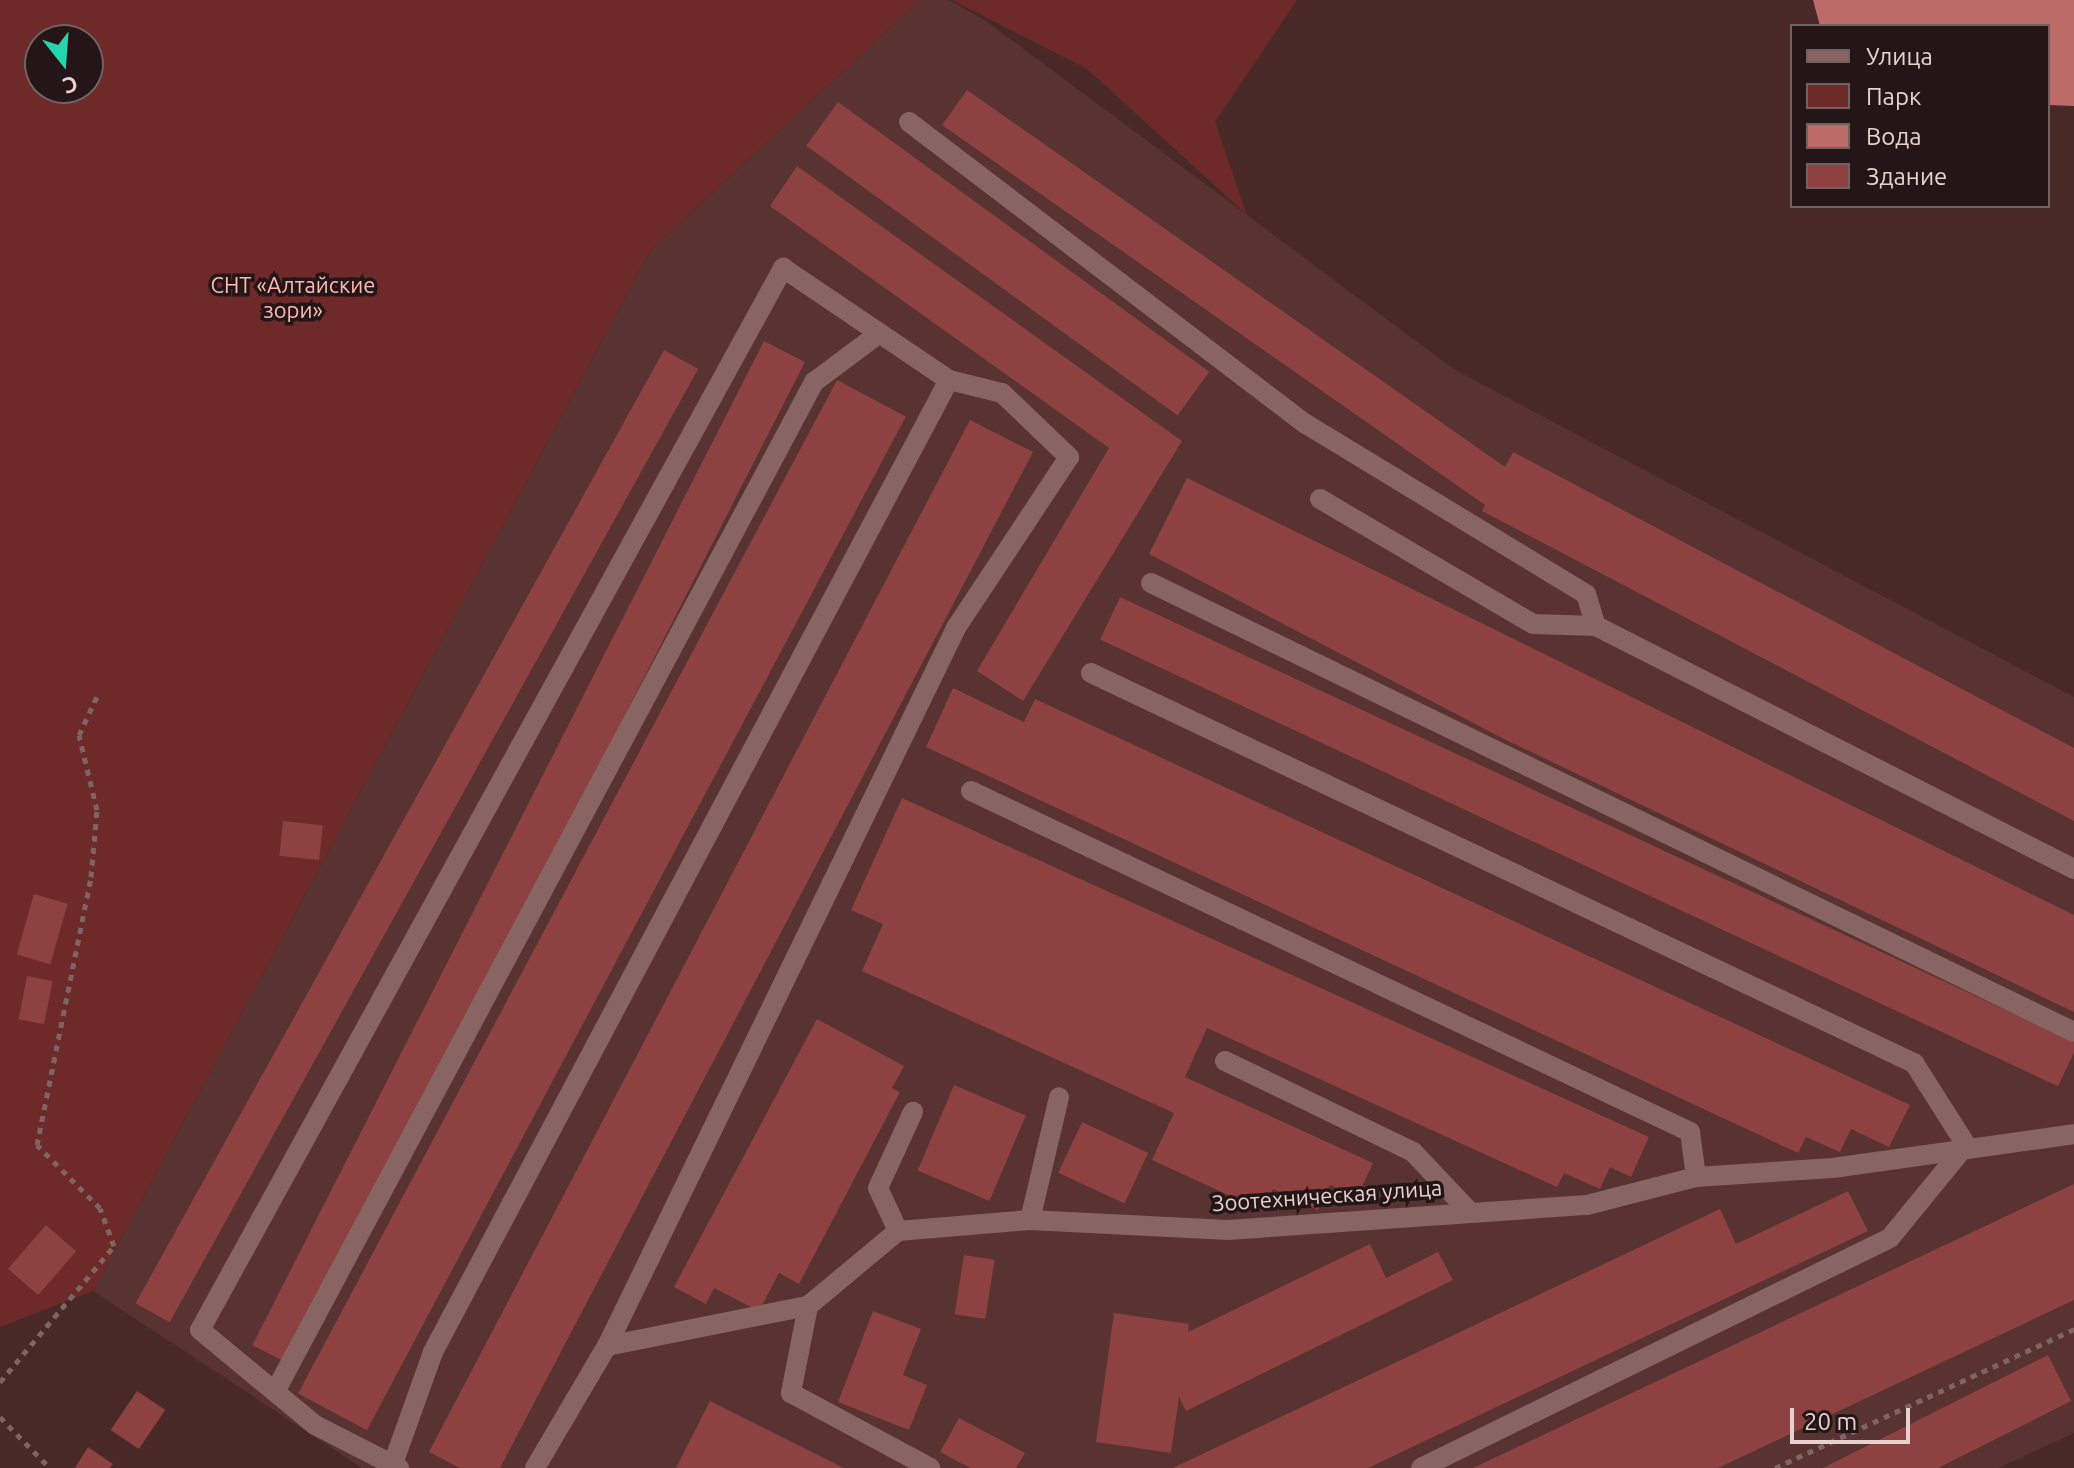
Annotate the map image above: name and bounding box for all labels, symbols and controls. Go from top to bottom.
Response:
north arrow [24,24,104,104]
legend [1790,24,2050,208]
text: Улица [1866,43,1933,70]
text: С [60,72,81,100]
text: Парк [1866,83,1921,110]
text: Вода [1866,123,1922,150]
text: Здание [1866,163,1947,190]
park label: СНТ «Алтайские зори» [211,271,375,322]
street label: Зоотехническая улица [1211,1174,1443,1216]
scale bar [1794,1392,1914,1442]
text: 20 m [1804,1408,1857,1435]

